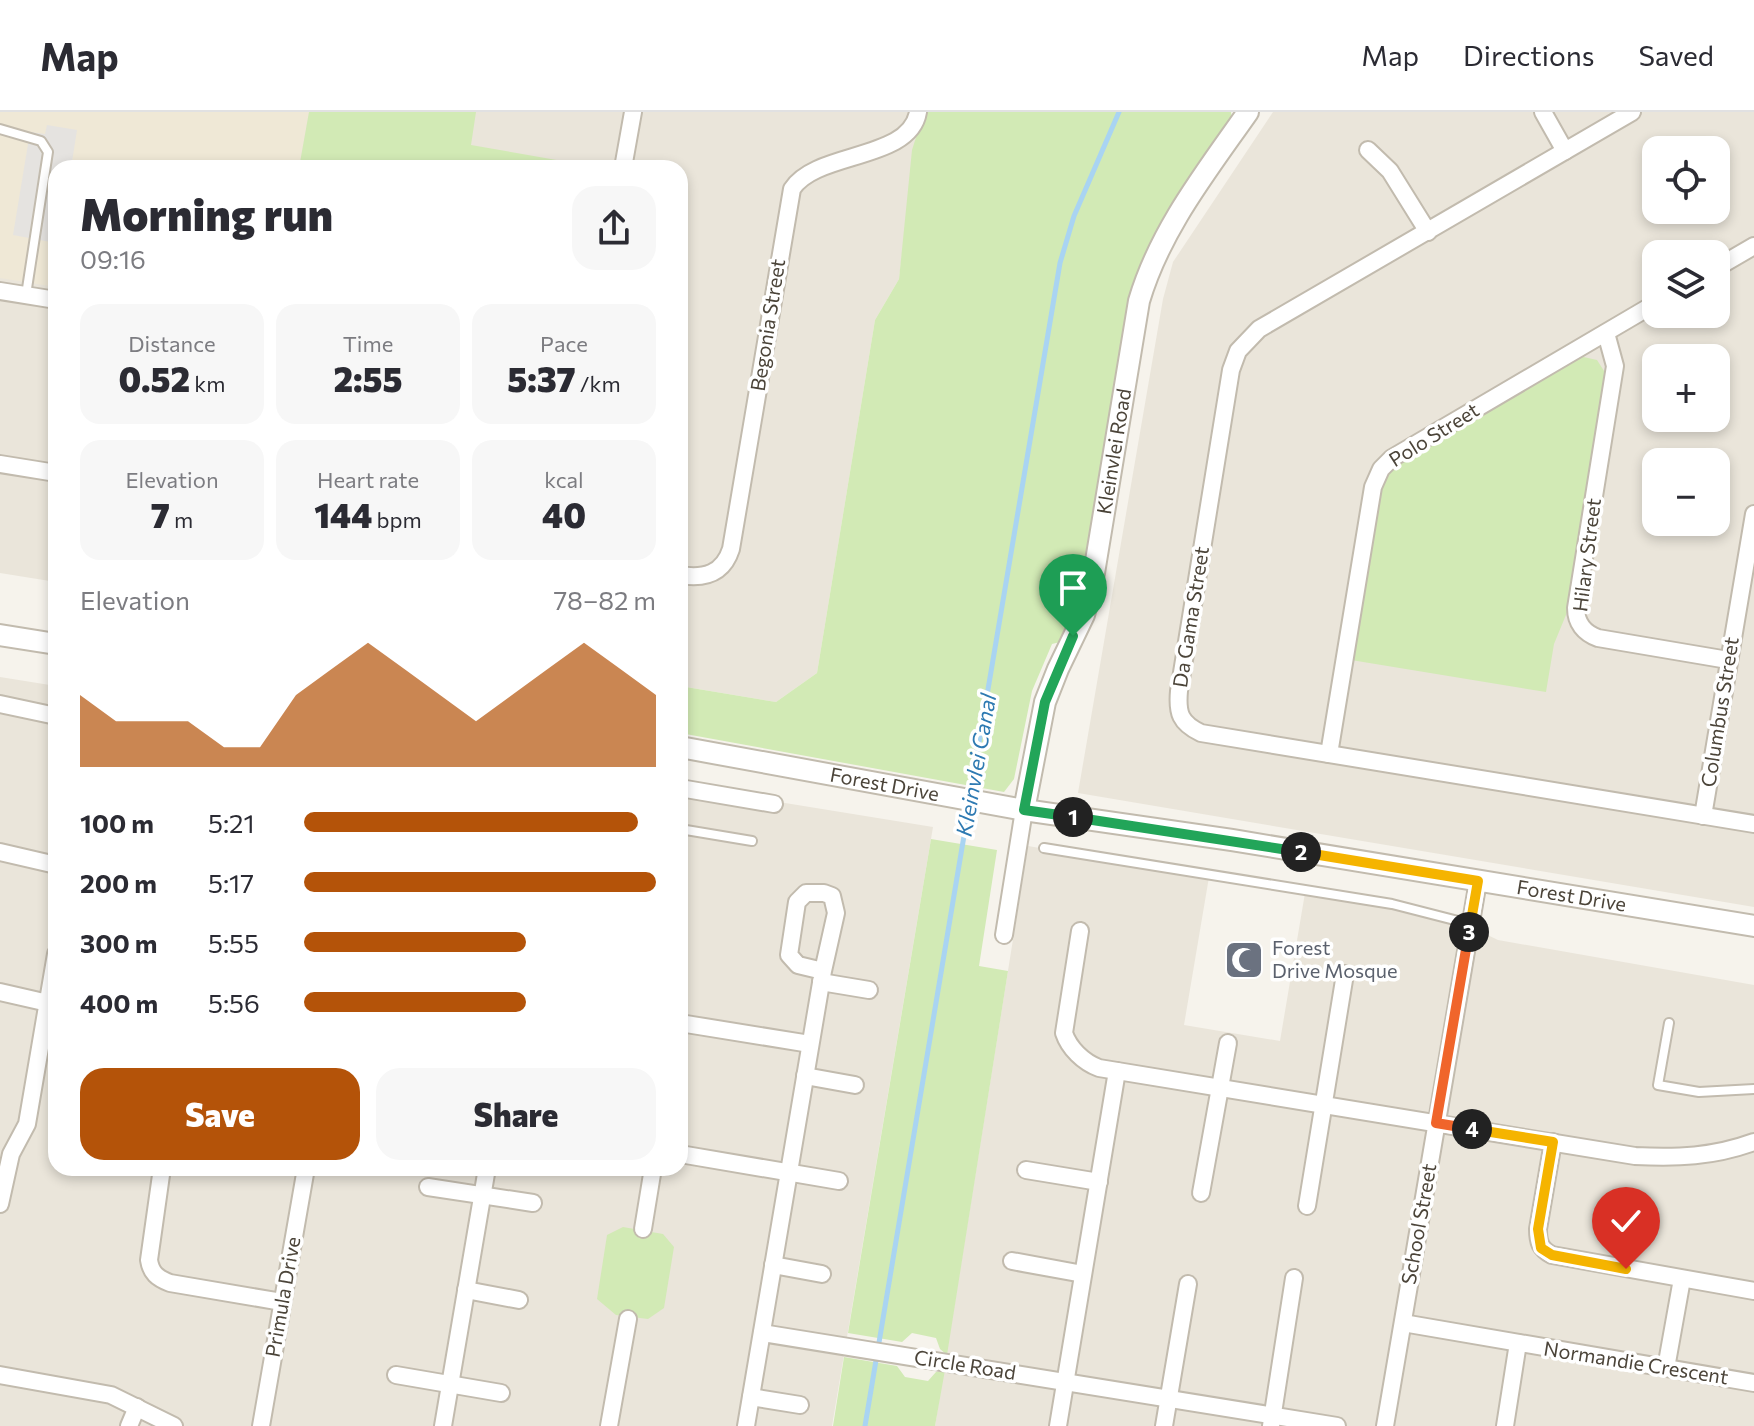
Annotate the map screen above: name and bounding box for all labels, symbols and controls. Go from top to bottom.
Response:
text: Map [40,32,119,79]
text: Map [1361,38,1419,72]
text: Directions [1463,38,1594,72]
text: Saved [1638,38,1714,72]
map controls [1642,136,1730,536]
button: locate [1642,136,1730,224]
text: Morning run [80,186,333,240]
button: share [572,186,656,270]
button: layers [1642,240,1730,328]
text: 09:16 [80,243,146,274]
street label: Begonia Street [745,257,789,393]
text: Distance [128,330,216,357]
text: Time [343,330,393,357]
text: Pace [540,330,588,357]
button: + [1642,344,1730,432]
text: 0.52 [119,357,190,399]
text: 2:55 [333,357,403,399]
text: 5:37 [507,357,576,399]
text: km [190,370,225,397]
text: /km [576,370,621,397]
street label: Kleinvlei Road [1091,386,1135,516]
street label: Polo Street [1384,397,1483,471]
button: − [1642,448,1730,536]
text: Elevation [126,466,218,493]
text: Heart rate [317,466,419,493]
text: kcal [544,466,584,493]
text: 7 [151,493,170,535]
text: 144 [314,493,372,535]
text: 40 [542,493,586,535]
street label: Hilary Street [1567,497,1605,613]
text: m [170,506,193,533]
text: bpm [372,506,422,533]
street label: Da Gama Street [1167,545,1213,689]
pin [1039,554,1107,636]
icon: arrive [1051,566,1095,610]
text: Elevation [80,584,190,615]
text: 78–82 m [553,584,656,615]
street label: Columbus Street [1695,635,1743,789]
water label: Kleinvlei Canal [950,691,1001,838]
street label: Forest Drive [828,762,941,805]
pin: 1 [1053,797,1093,837]
text: 1 [1068,803,1078,830]
text: 100 m [80,807,154,838]
text: 5:21 [208,807,255,838]
pin: 2 [1281,832,1321,872]
text: 2 [1295,838,1307,865]
text: 200 m [80,867,157,898]
text: 5:17 [208,867,254,898]
street label: Forest Drive [1515,874,1628,916]
pin: 3 [1449,912,1489,952]
text: 3 [1463,918,1475,945]
text: 300 m [80,927,157,958]
text: 5:55 [208,927,259,958]
place label: Forest Drive Mosque [1272,935,1398,982]
mosque icon: Forest Drive Mosque [1223,939,1265,981]
text: 400 m [80,987,158,1018]
text: 5:56 [208,987,260,1018]
button: Save [80,1068,360,1160]
button: Share [376,1068,656,1160]
pin: 4 [1452,1109,1492,1149]
text: 4 [1465,1115,1479,1142]
street label: School Street [1396,1161,1440,1286]
pin [1592,1187,1660,1269]
icon: check [1604,1199,1648,1243]
street label: Primula Drive [260,1235,304,1359]
street label: Normandie Crescent [1542,1336,1730,1388]
street label: Circle Road [913,1344,1018,1384]

